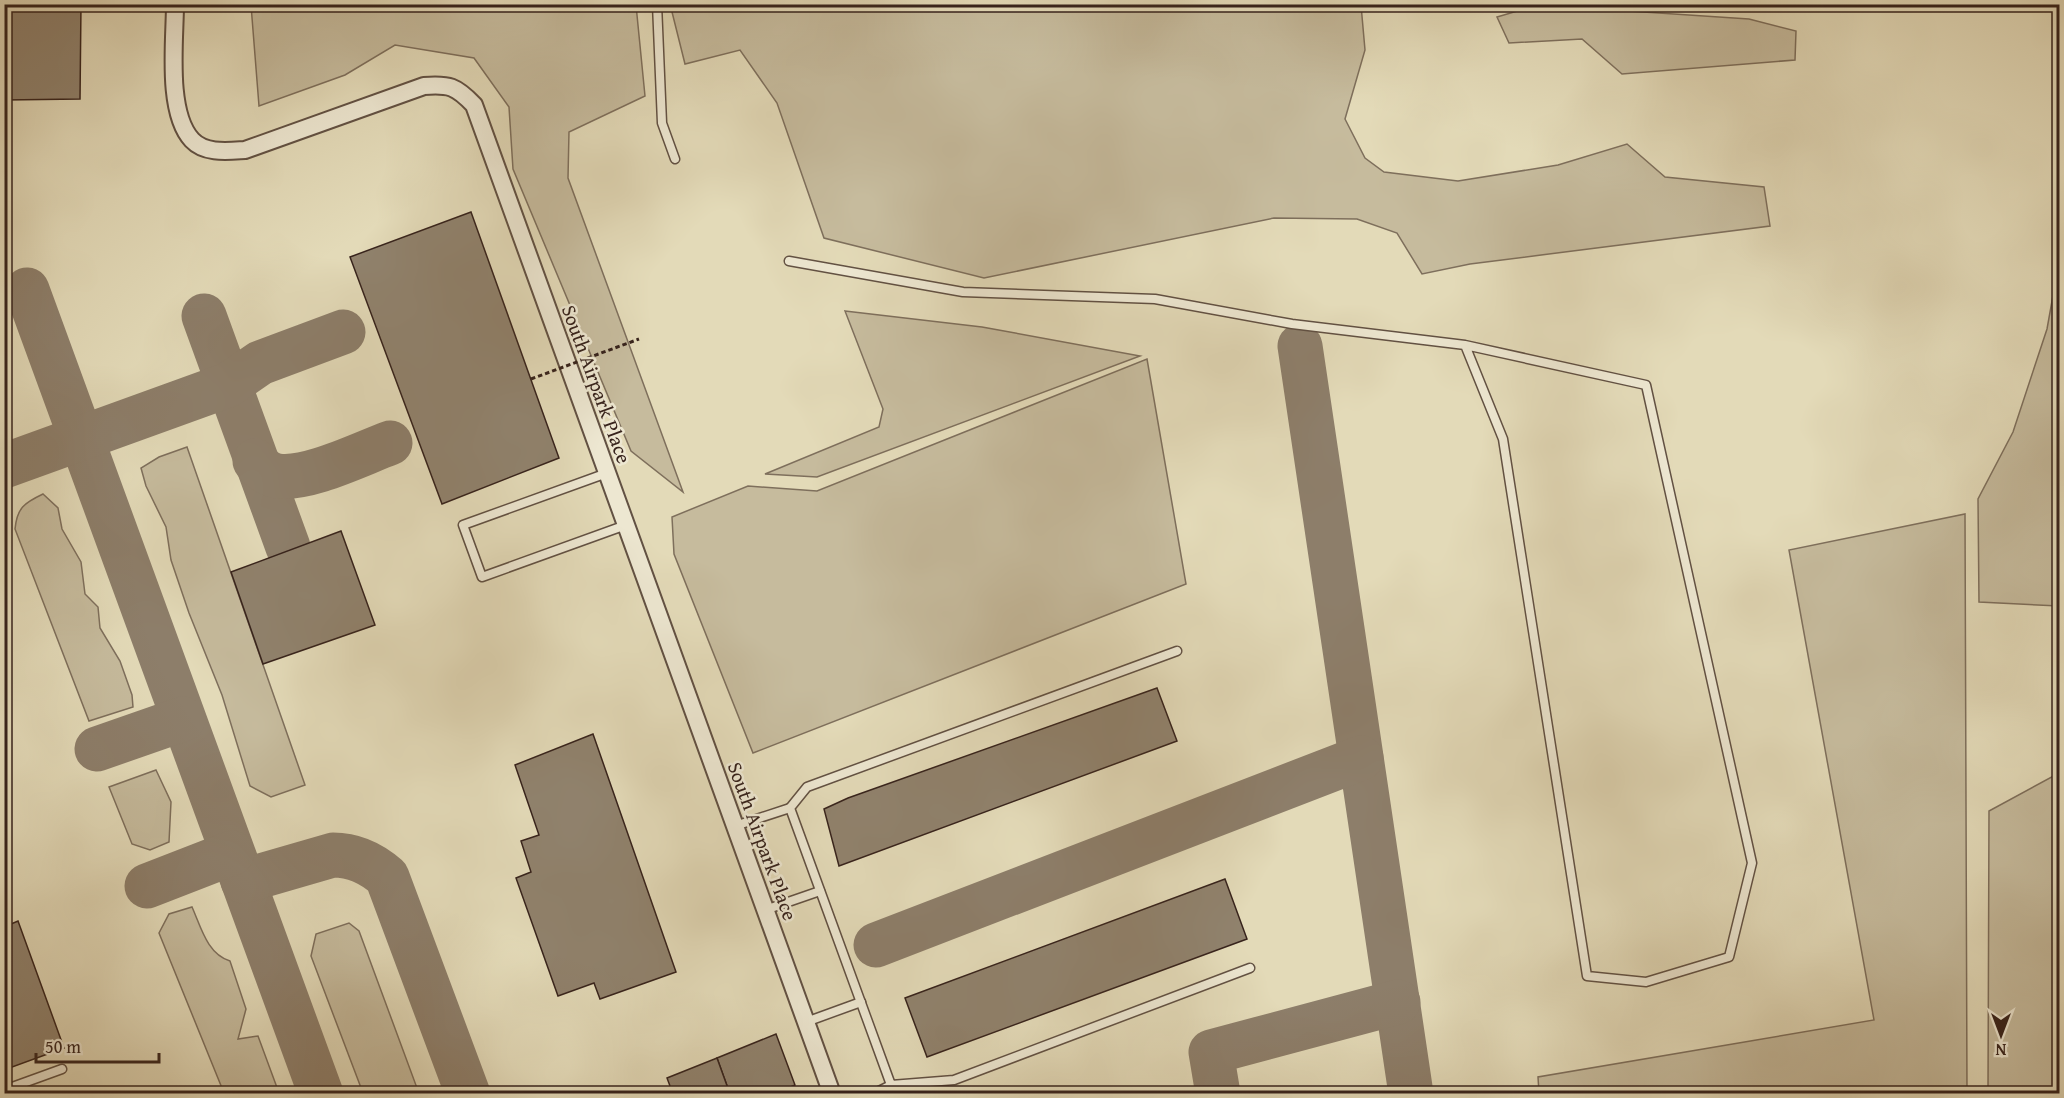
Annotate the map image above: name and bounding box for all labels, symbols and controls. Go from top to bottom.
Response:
street label: South Airpark Place [555,301,639,467]
street label: South Airpark Place [721,758,805,924]
north arrow [1971,1005,2031,1065]
scale bar [36,1026,159,1064]
text: 50 m [45,1033,81,1060]
text: N [1995,1038,2006,1062]

